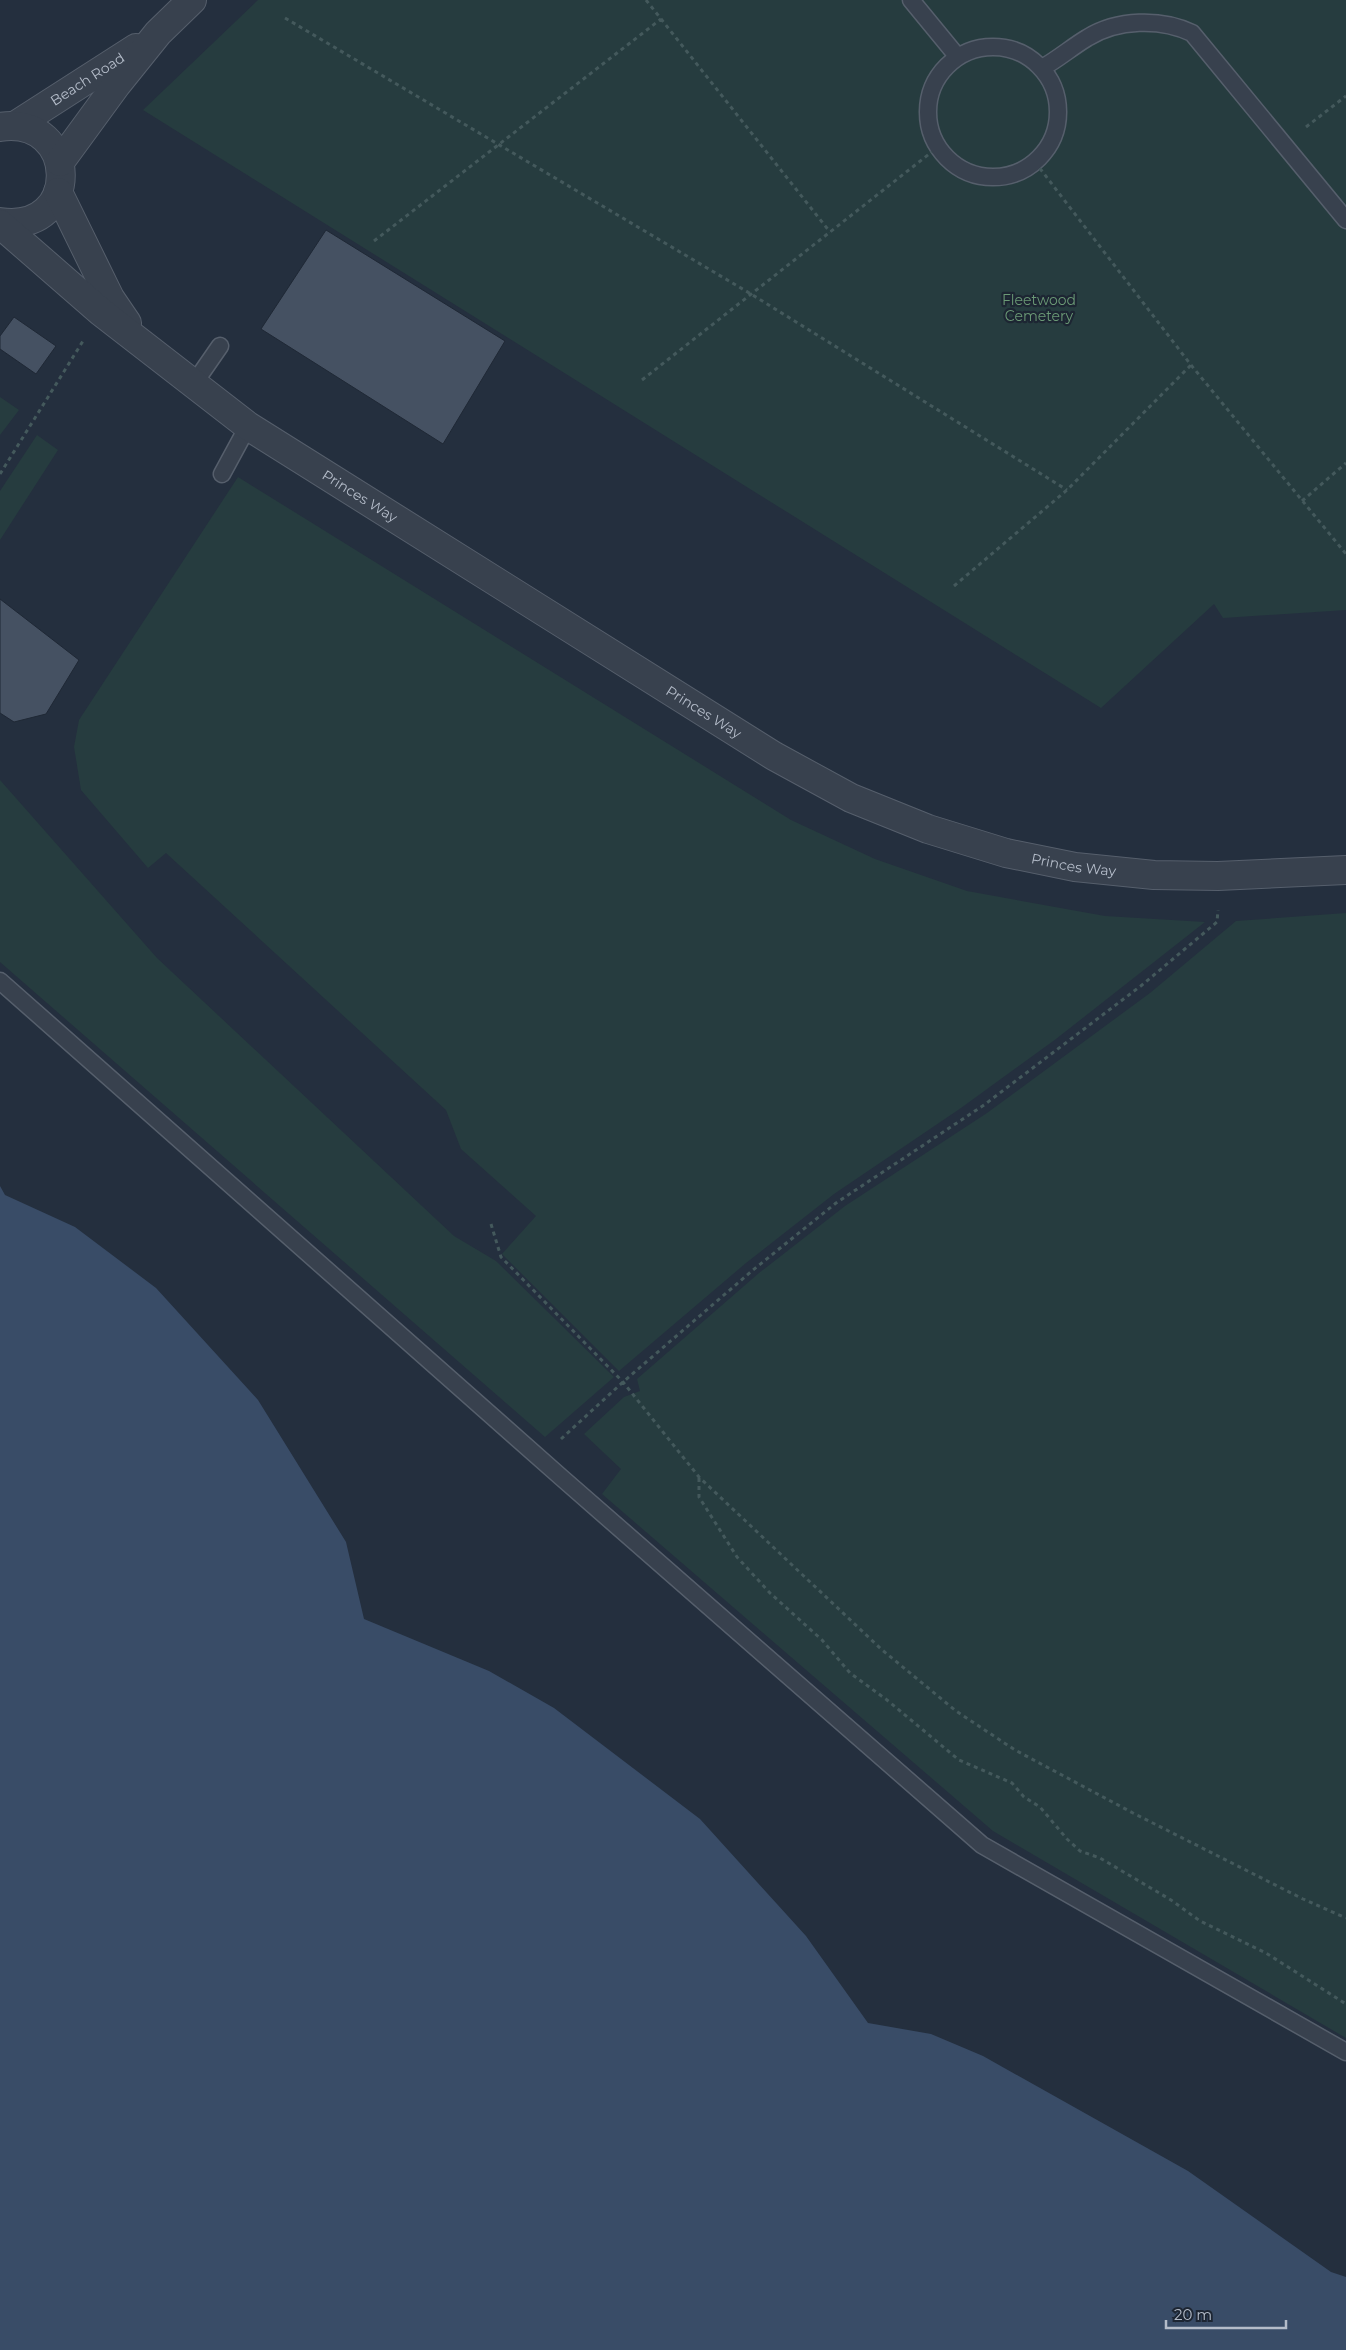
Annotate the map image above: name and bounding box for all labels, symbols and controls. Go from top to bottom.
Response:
street label: Beach Road [47,49,128,110]
park label: Fleetwood Cemetery [1002,291,1076,325]
street label: Princes Way [319,466,401,527]
street label: Princes Way [663,682,745,743]
street label: Princes Way [1030,849,1117,880]
scale bar [1166,2298,1286,2330]
text: 20 m [1174,2305,1212,2324]

